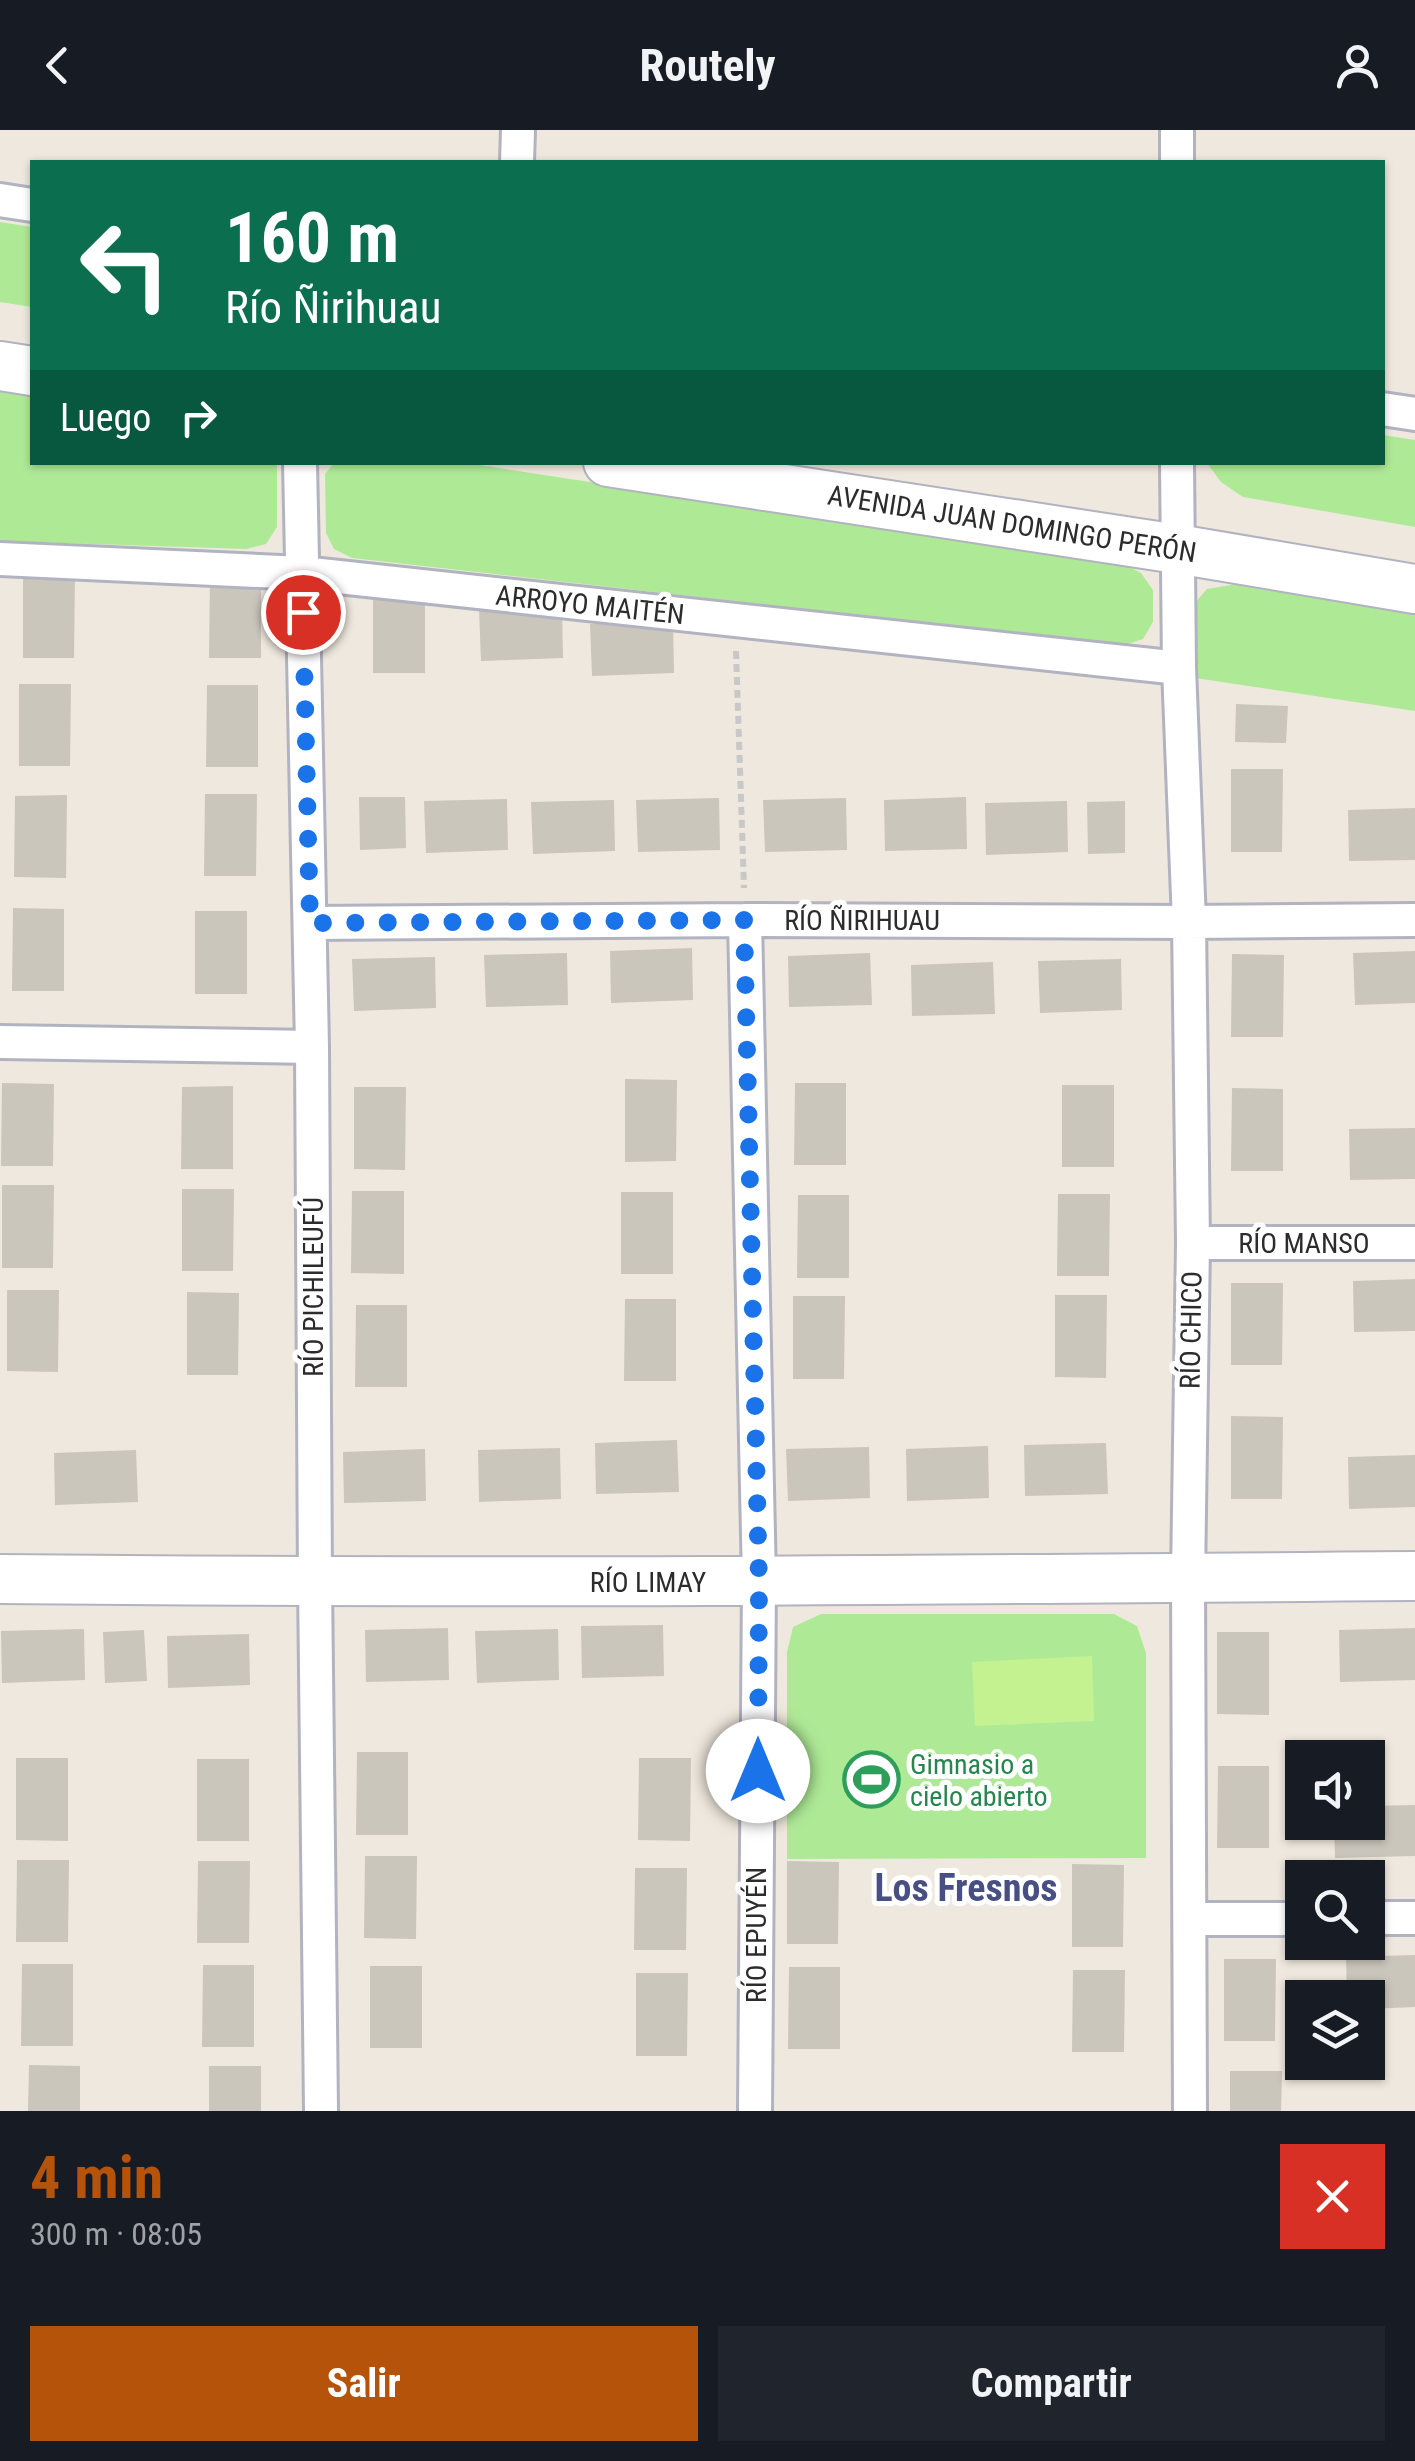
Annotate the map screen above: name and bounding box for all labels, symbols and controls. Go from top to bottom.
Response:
icon: back [30,38,85,93]
icon: person [1330,38,1385,93]
text: Routely [639,39,776,92]
text: 160 m [225,197,399,279]
icon: left [60,200,190,330]
text: Río Ñirihuau [225,281,441,334]
icon: right [171,390,226,445]
text: Luego [60,396,151,440]
street label: AVENIDA JUAN DOMINGO PERÓN [825,479,1199,569]
pin [261,570,346,655]
street label: ARROYO MAITÉN [494,579,686,631]
icon: arrive [276,585,331,640]
street label: RÍO ÑIRIHUAU [784,904,940,937]
street label: RÍO PICHILEUFÚ [297,1197,330,1377]
street label: RÍO MANSO [1238,1227,1370,1260]
street label: RÍO CHICO [1173,1271,1209,1389]
street label: RÍO LIMAY [590,1566,706,1599]
position arrow [706,1719,810,1823]
map controls [1285,1740,1385,2080]
button: sound [1285,1740,1385,1840]
place label: Gimnasio a cielo abierto [910,1748,1047,1813]
sports icon: Gimnasio a cielo abierto [841,1750,901,1810]
button: search [1285,1860,1385,1960]
district label: Los Fresnos [874,1866,1058,1910]
street label: RÍO EPUYÉN [740,1867,773,2003]
button: layers [1285,1980,1385,2080]
text: 4 min [30,2142,163,2213]
button: close [1280,2144,1385,2249]
text: 300 m · 08:05 [30,2215,202,2253]
button: Salir [30,2326,698,2441]
button: Compartir [718,2326,1385,2441]

